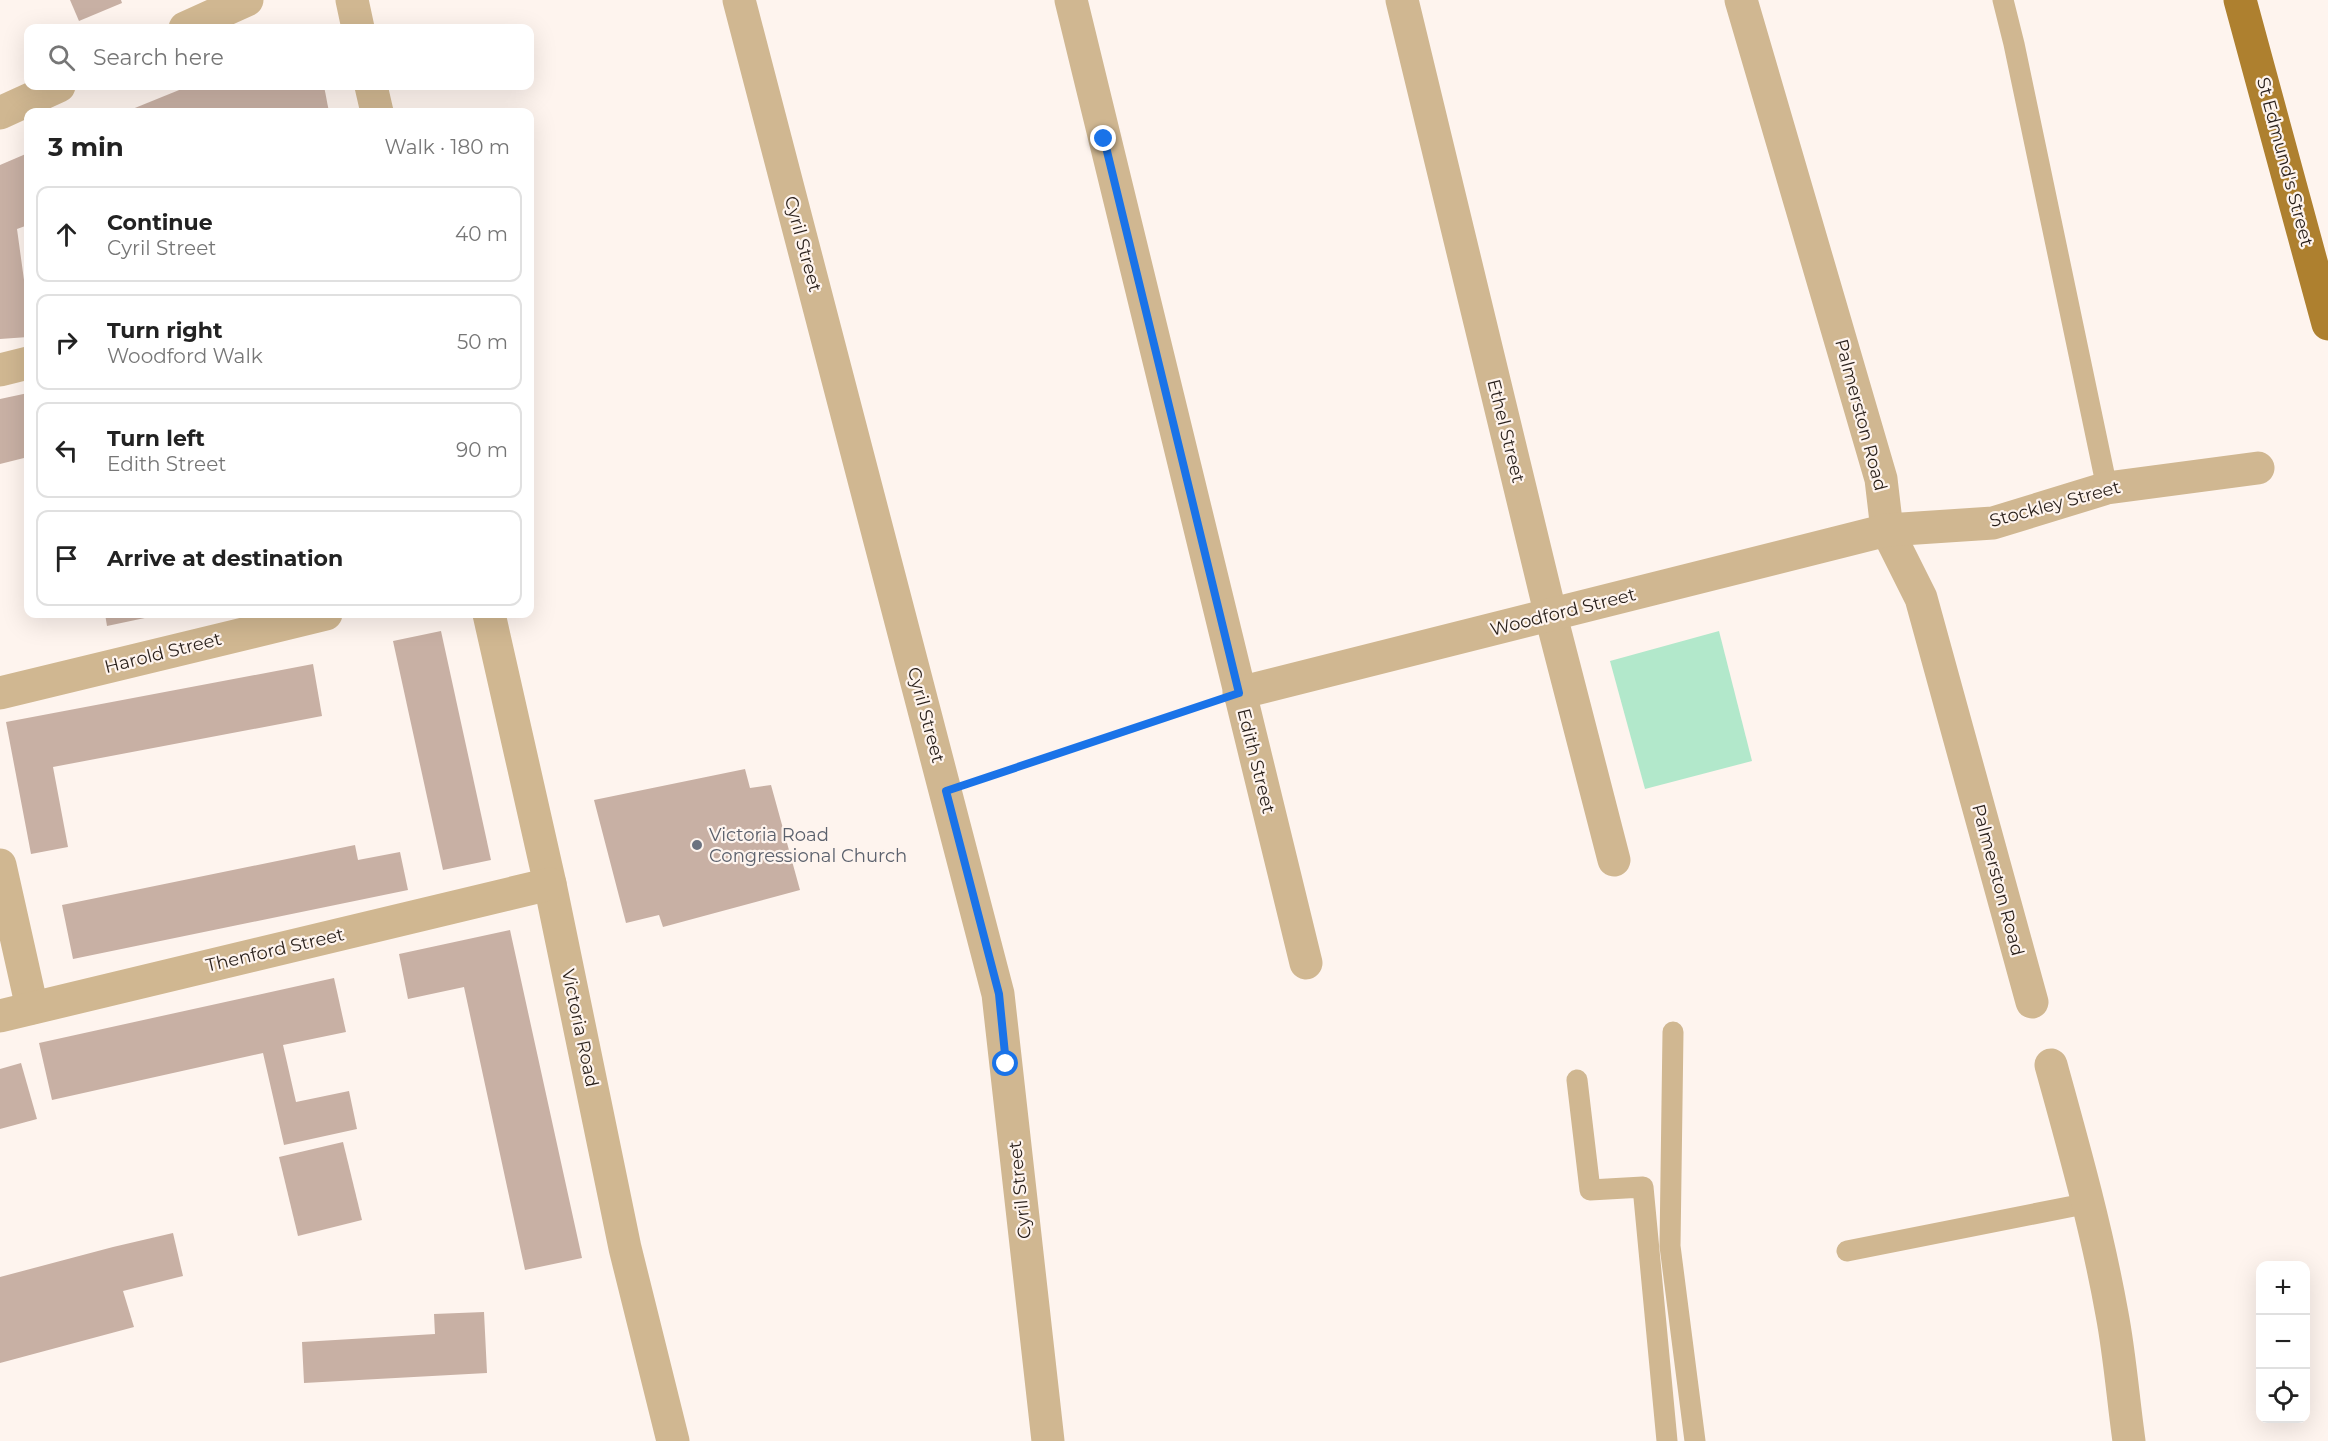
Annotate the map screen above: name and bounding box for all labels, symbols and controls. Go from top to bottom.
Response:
search box [24,24,534,90]
icon: search [45,41,78,74]
text: Search here [93,44,224,71]
street label: St Edmund's Street [2252,75,2318,249]
route end [1090,125,1116,151]
text: 3 min [48,131,124,163]
text: Walk · 180 m [385,135,510,159]
street label: Cyril Street [780,194,826,294]
text: Continue [107,209,213,236]
icon: ahead [50,218,83,251]
text: 40 m [455,222,508,246]
text: Cyril Street [107,236,216,260]
text: Turn right [107,317,222,344]
icon: right [50,326,83,359]
text: 50 m [457,330,508,354]
street label: Palmerston Road [1830,337,1892,493]
text: Woodford Walk [107,344,263,368]
street label: Ethel Street [1482,377,1530,485]
text: Turn left [107,425,205,452]
icon: left [50,434,83,467]
text: 90 m [456,438,508,462]
text: Edith Street [107,452,226,476]
street label: Stockley Street [1987,476,2123,532]
icon: arrive [50,542,83,575]
text: Arrive at destination [107,545,343,572]
street label: Woodford Street [1488,583,1638,641]
street label: Harold Street [102,628,224,678]
street label: Cyril Street [903,665,949,765]
street label: Edith Street [1232,706,1280,816]
street label: Palmerston Road [1967,802,2029,958]
place label: Victoria Road Congressional Church [709,824,907,867]
marker: Victoria Road Congressional Church [690,838,704,852]
street label: Thenford Street [204,923,346,977]
street label: Victoria Road [557,967,603,1089]
route start [992,1050,1018,1076]
street label: Cyril Street [1004,1140,1036,1240]
map controls [2256,1261,2310,1423]
button: + [2256,1261,2310,1315]
button: − [2256,1315,2310,1369]
button: locate [2256,1369,2310,1423]

